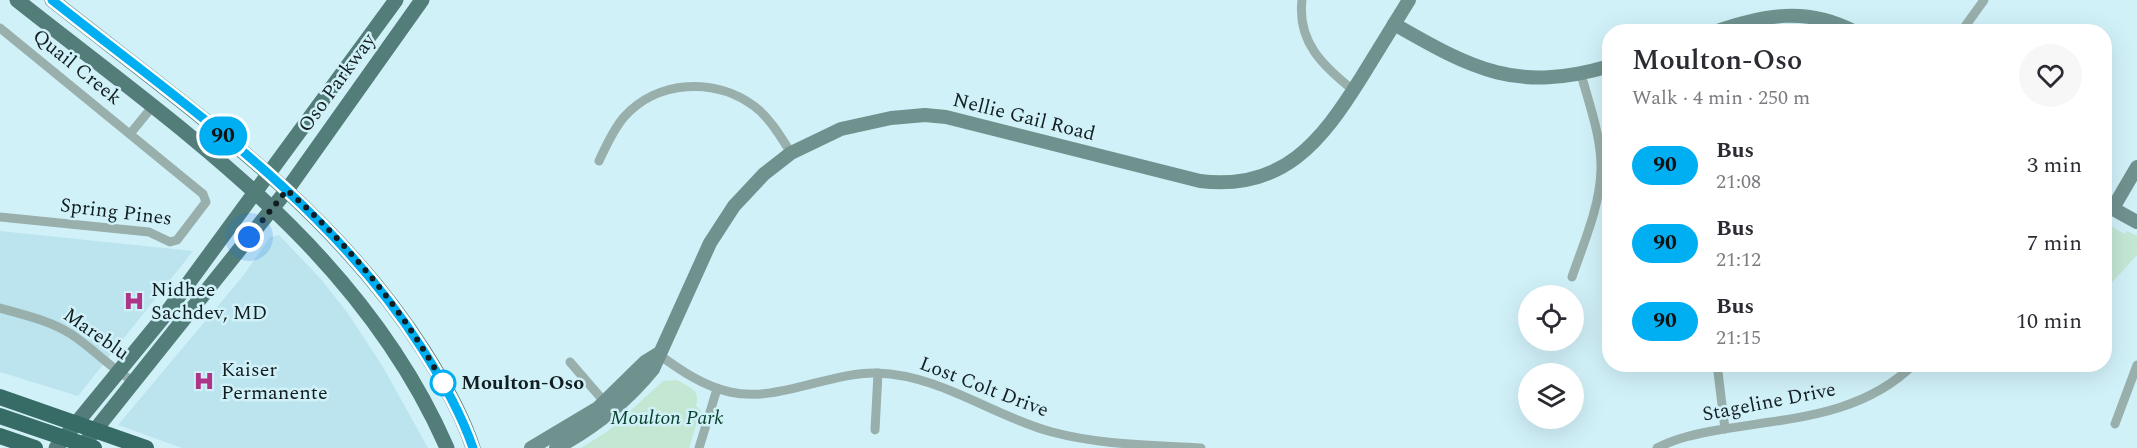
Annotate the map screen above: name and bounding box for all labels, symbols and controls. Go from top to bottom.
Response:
street label: Quail Creek [26,22,128,112]
street label: Oso Parkway [291,26,384,139]
text: Moulton-Oso [1632,39,1802,82]
button: heart [2019,44,2082,107]
text: Walk · 4 min · 250 m [1632,83,1810,113]
street label: Nellie Gail Road [950,85,1098,149]
line badge: 90 [196,116,250,156]
text: 90 [211,120,235,152]
text: Bus [1716,134,1754,167]
text: 90 [1653,149,1677,181]
text: 3 min [2027,149,2082,182]
text: 21:08 [1716,167,1761,197]
street label: Spring Pines [58,190,174,234]
text: Bus [1716,212,1754,245]
your location [234,222,264,252]
text: 90 [1653,227,1677,259]
text: 7 min [2027,227,2082,260]
text: 21:12 [1716,245,1761,275]
place label: Nidhee Sachdev, MD [151,275,267,328]
map controls [1518,285,1584,429]
button: locate [1518,285,1584,351]
hospital icon: Nidhee Sachdev, MD [122,289,146,313]
text: Bus [1716,290,1754,323]
street label: Mareblu [57,300,135,368]
text: 90 [1653,305,1677,337]
text: 10 min [2016,305,2082,338]
text: 21:15 [1716,323,1761,353]
street label: Lost Colt Drive [915,349,1053,425]
place label: Kaiser Permanente [221,355,328,408]
button: layers [1518,363,1584,429]
place label: Moulton-Oso [461,368,584,398]
hospital icon: Kaiser Permanente [192,369,216,393]
marker: Moulton-Oso [430,370,456,396]
street label: Stageline Drive [1700,374,1838,430]
park label: Moulton Park [610,403,724,433]

